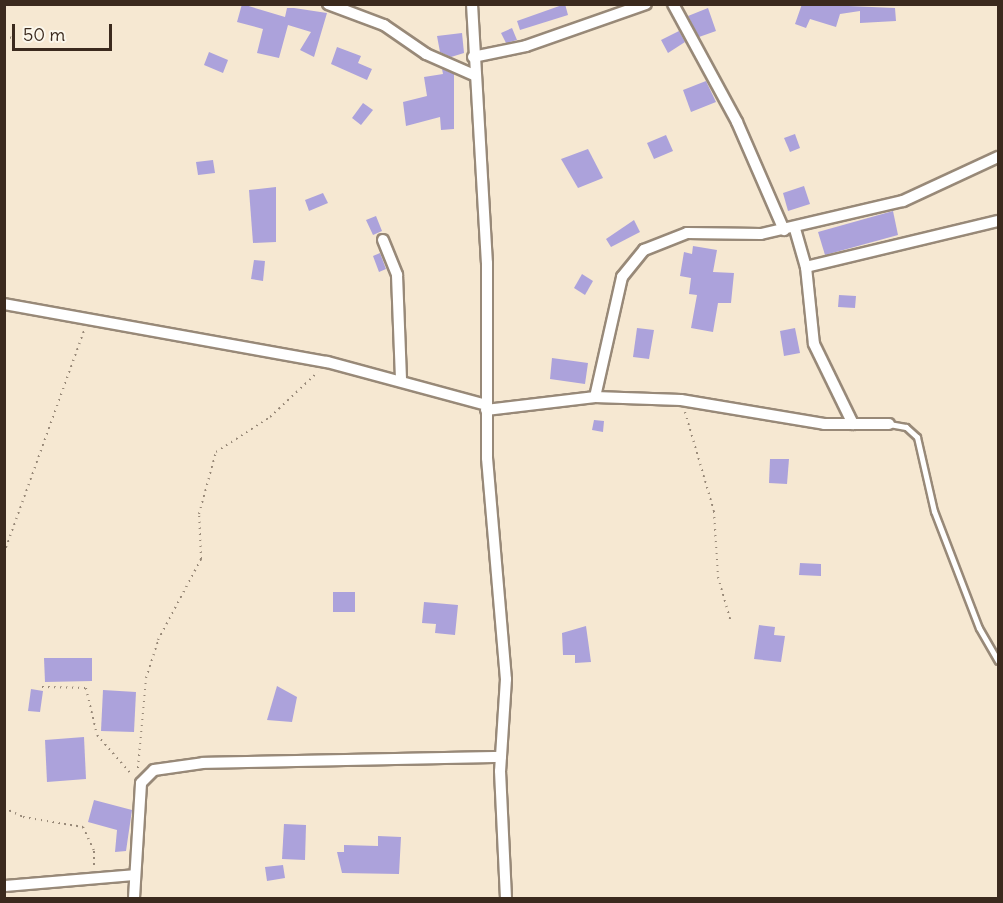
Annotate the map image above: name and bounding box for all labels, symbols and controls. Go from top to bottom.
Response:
scale bar [15,12,116,50]
text: 50 m [23,23,65,46]

